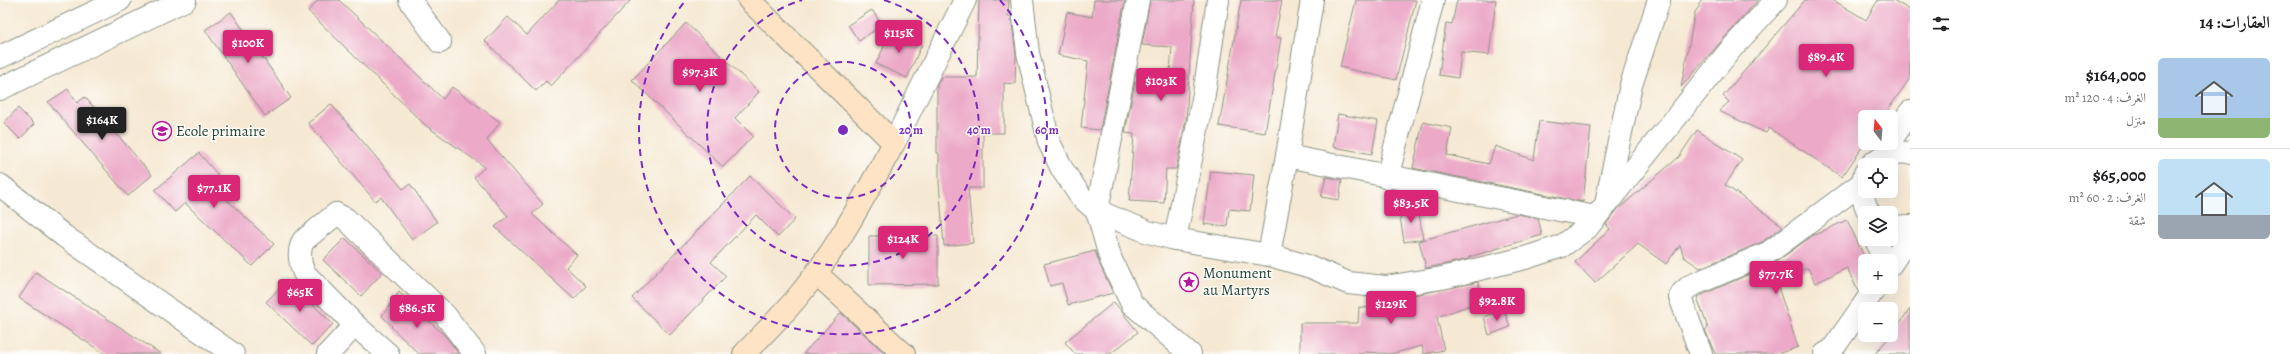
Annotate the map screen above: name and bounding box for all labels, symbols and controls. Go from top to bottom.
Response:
text: العقارات: 14 [2199,11,2270,34]
icon: filters [1930,13,1952,35]
pin: $115K [871,20,927,54]
text: $115K [884,24,914,41]
pin: $100K [220,30,276,64]
text: $100K [232,34,264,51]
pin: $89.4K [1793,44,1859,78]
text: $89.4K [1808,48,1844,65]
pin: $97.3K [667,59,733,93]
text: $97.3K [682,63,718,80]
text: $164,000 [2086,64,2146,87]
pin: $103K [1133,68,1189,102]
text: $103K [1145,72,1177,89]
icon: home [2190,74,2238,122]
text: الغرف: 4 · 120 m² [2064,89,2146,106]
pin: $164K [74,107,130,141]
north arrow [1858,110,1898,150]
map controls [1858,110,1898,342]
text: $164K [86,111,118,128]
text: منزل [2126,112,2146,129]
school or university icon: Ecole primaire [151,120,173,142]
place label: Ecole primaire [176,121,266,141]
text: 20 m [899,122,923,138]
text: 40 m [967,122,991,138]
text: 60 m [1035,122,1059,138]
centre of rings [836,123,850,137]
button: locate [1858,158,1898,198]
text: $65,000 [2093,164,2146,187]
pin: $77.1K [181,175,247,209]
icon: home [2190,175,2238,223]
text: $77.1K [197,179,231,196]
text: الغرف: 2 · 60 m² [2069,189,2146,206]
pin: $83.5K [1378,190,1444,224]
text: $83.5K [1393,194,1429,211]
button: layers [1858,206,1898,246]
text: شقة [2129,212,2146,229]
pin: $124K [875,226,931,260]
text: $124K [887,230,919,247]
button: + [1858,254,1898,294]
pin: $77.7K [1743,261,1809,295]
place label: Monument au Martyrs [1203,263,1272,300]
text: $77.7K [1759,265,1793,282]
place icon: Monument au Martyrs [1178,271,1200,293]
pin: $65K [276,279,324,313]
text: $65K [287,283,313,300]
pin: $92.8K [1464,288,1530,322]
pin: $129K [1363,291,1419,325]
text: $92.8K [1479,292,1515,309]
pin: $86.5K [384,295,450,329]
text: $129K [1375,295,1407,312]
text: $86.5K [399,299,435,316]
button: − [1858,302,1898,342]

